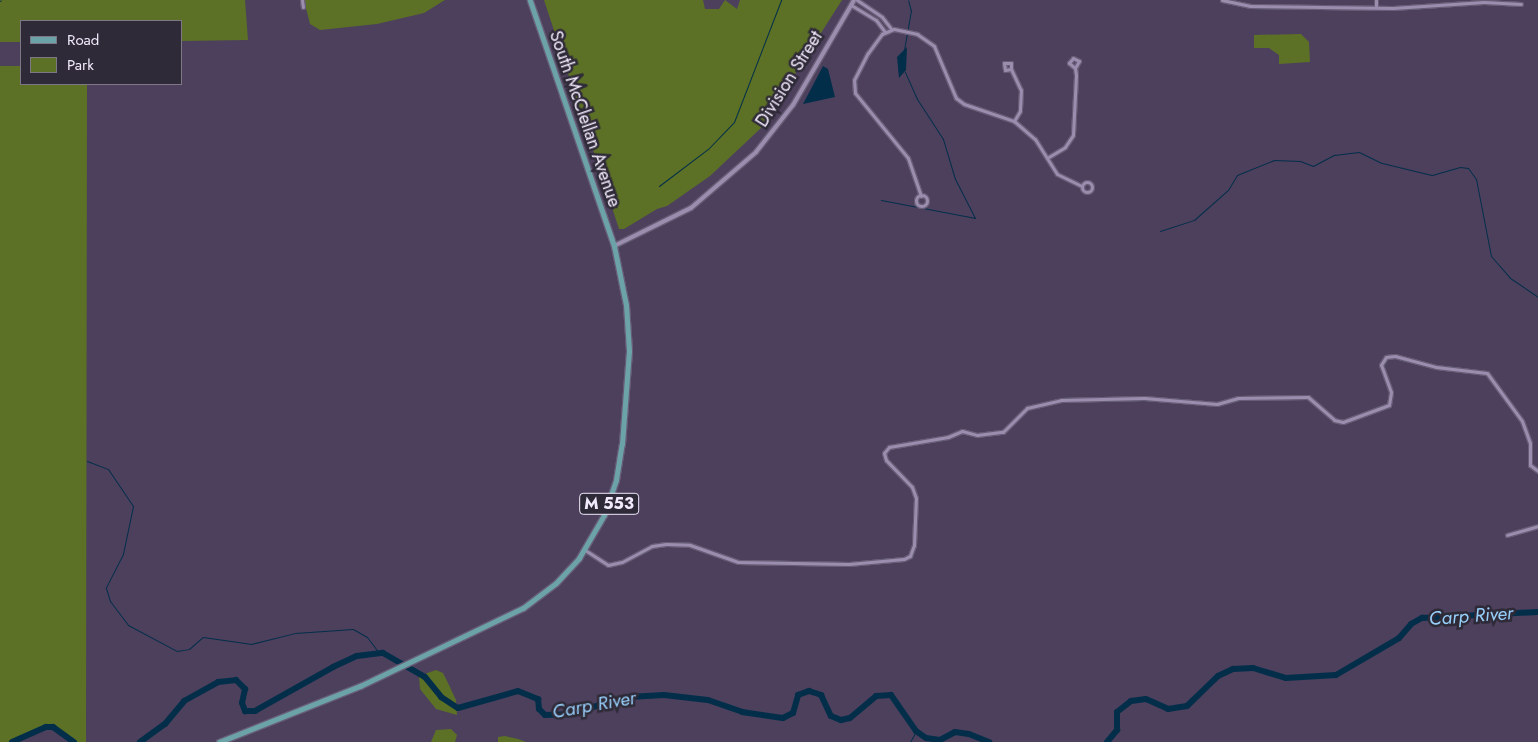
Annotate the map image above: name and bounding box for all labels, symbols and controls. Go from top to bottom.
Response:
legend [20,20,182,85]
street label: Division Street [751,27,827,131]
street label: South McClellan Avenue [545,28,625,210]
text: Road [67,29,99,51]
text: Park [67,54,94,76]
road number: M 553 [579,490,639,518]
water label: Carp River [1428,602,1514,630]
water label: Carp River [550,686,638,724]

